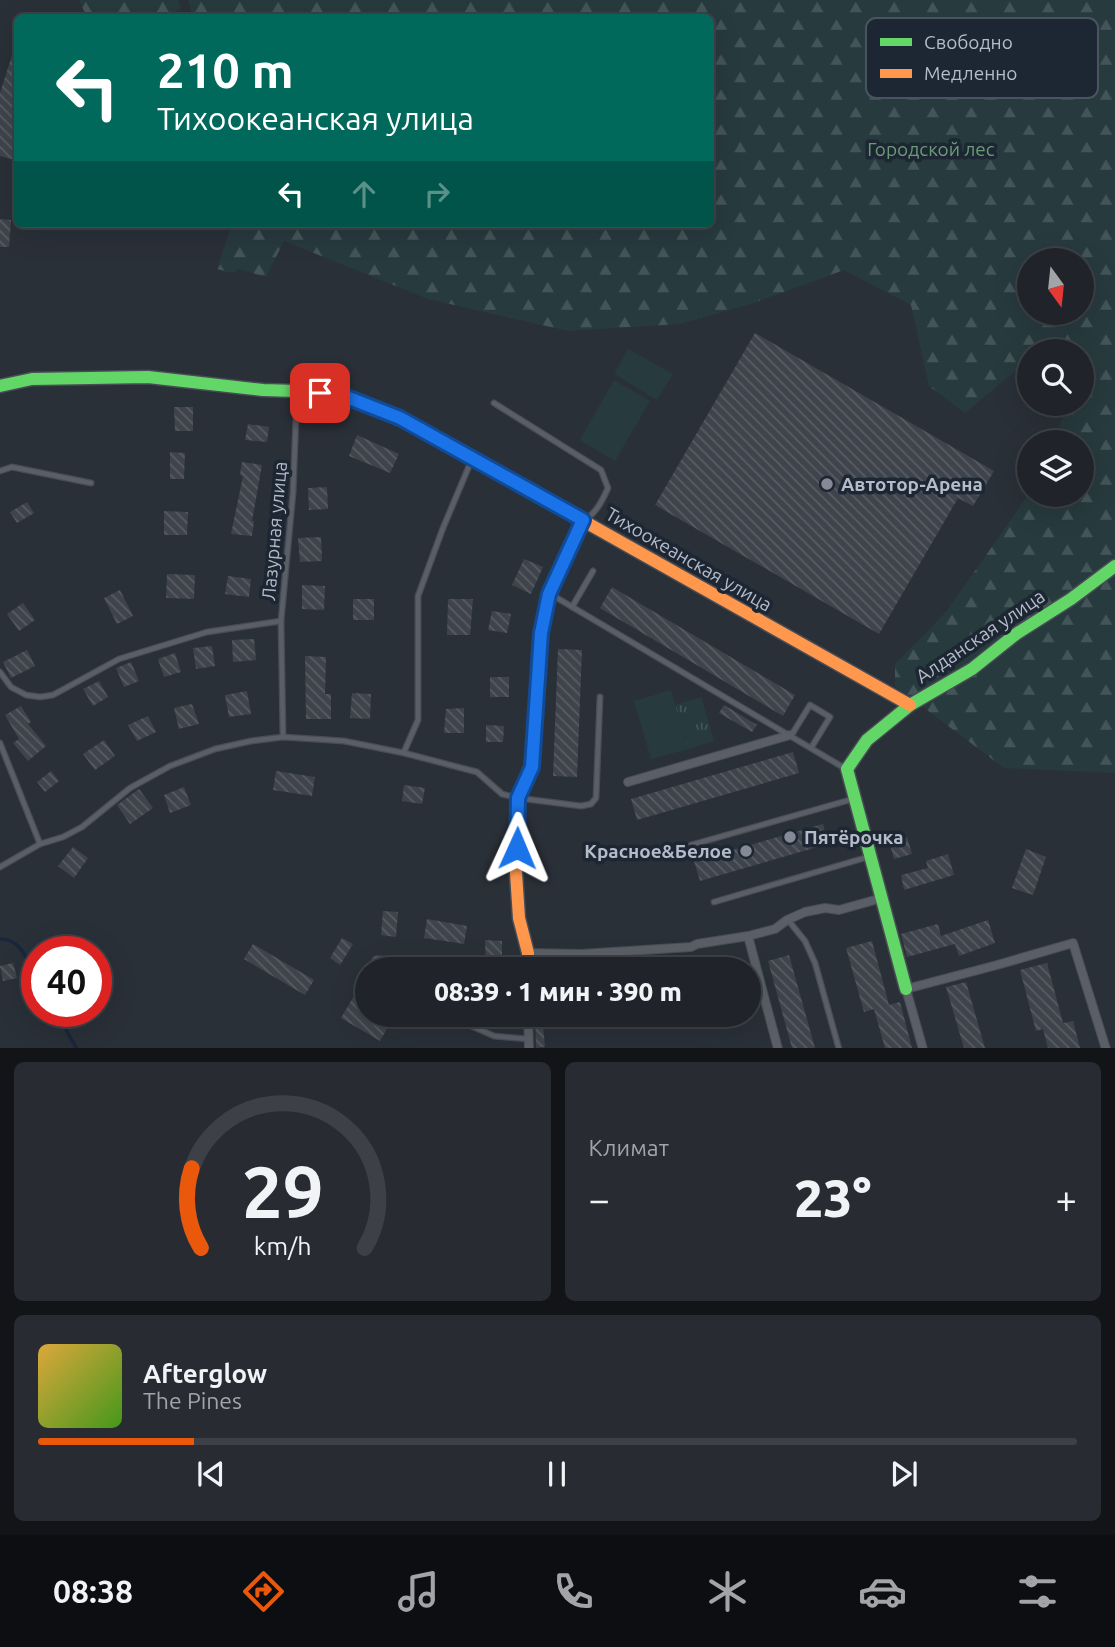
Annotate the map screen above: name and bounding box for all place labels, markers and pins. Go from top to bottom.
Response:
pin [290,363,350,423]
place label: Автотор-Арена [841,473,983,495]
marker: Автотор-Арена [819,476,835,492]
place label: Пятёрочка [804,826,903,848]
marker: Пятёрочка [782,829,798,845]
place label: Красное&Белое [584,840,732,862]
marker: Красное&Белое [738,843,754,859]

